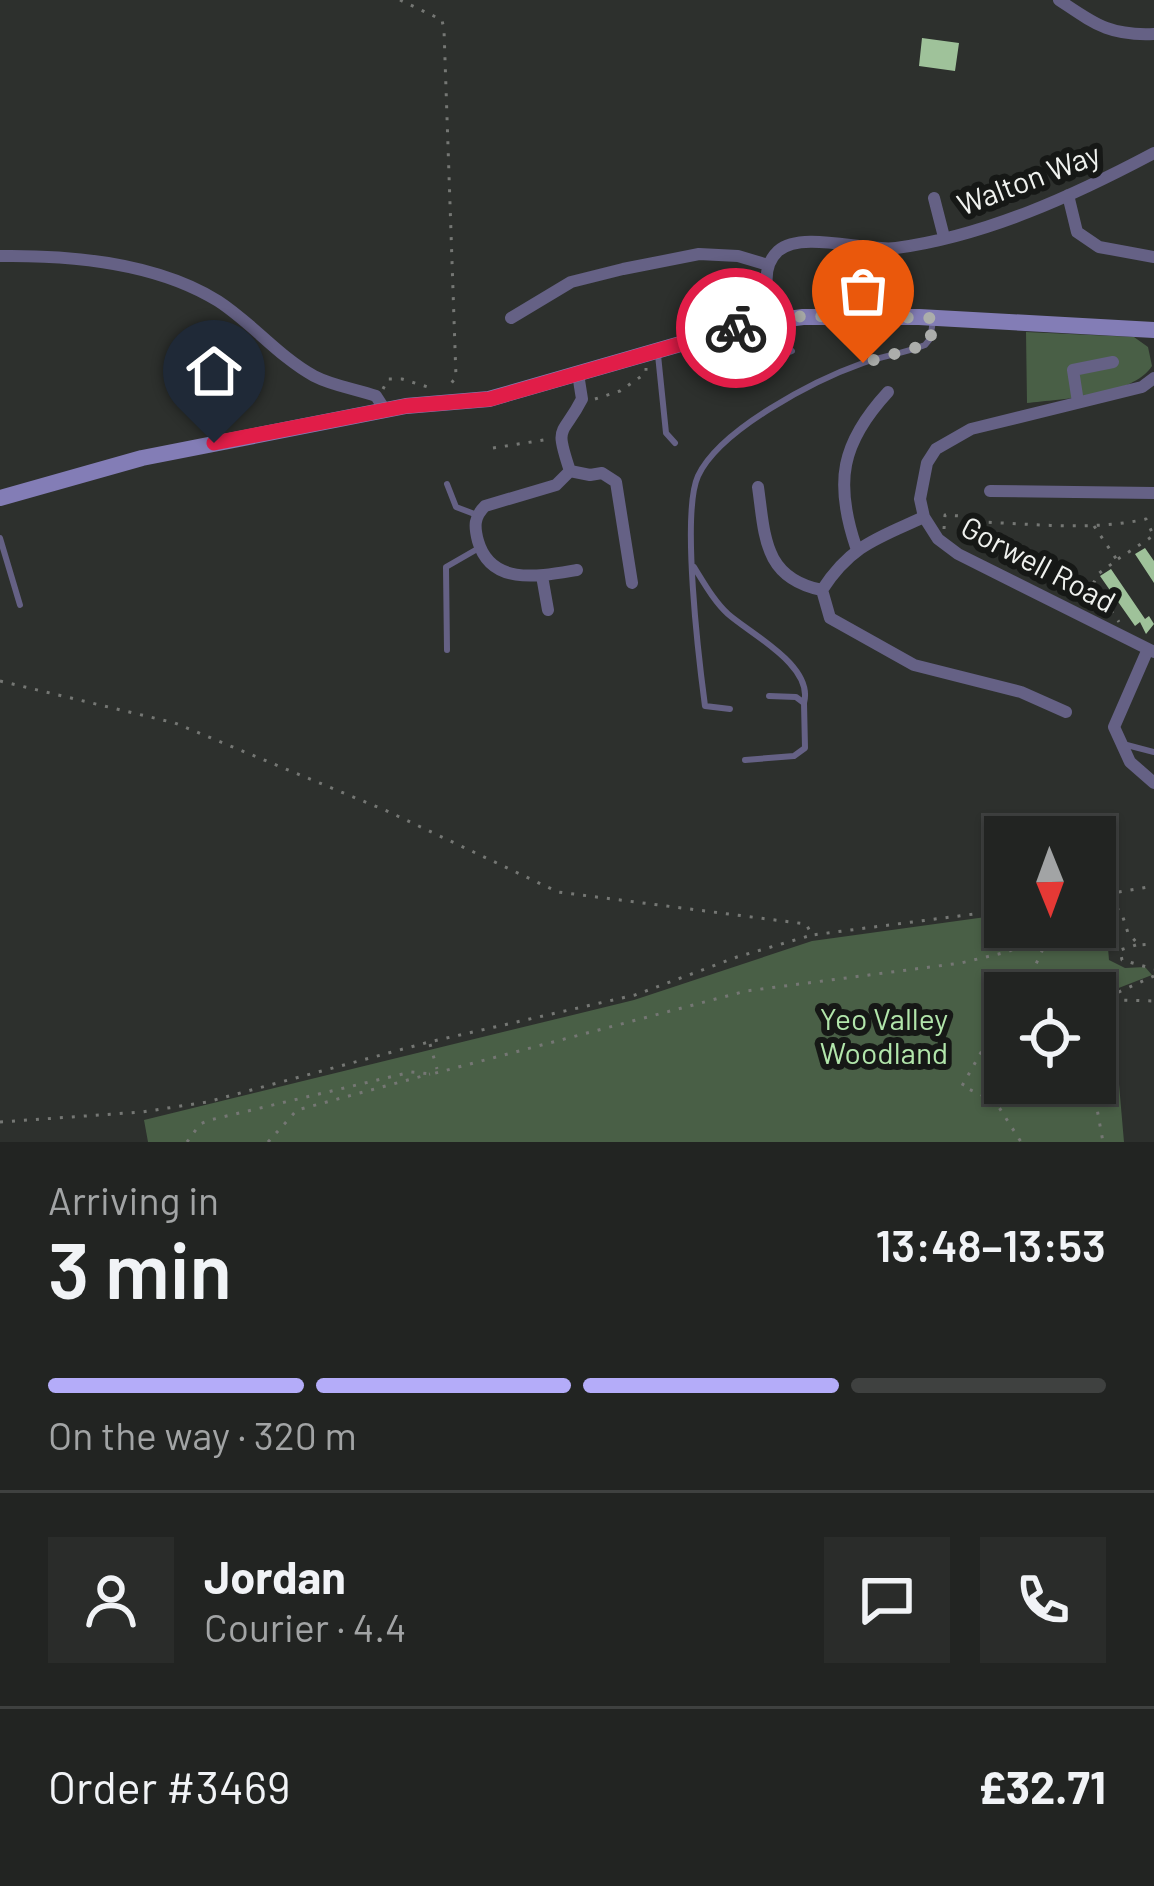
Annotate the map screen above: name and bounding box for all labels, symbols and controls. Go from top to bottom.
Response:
street label: Walton Way [952,134,1105,222]
pin [812,240,914,363]
icon: bag [830,258,896,324]
courier [676,268,796,388]
icon: bike [703,295,769,361]
pin [163,320,265,443]
icon: home [181,338,247,404]
street label: Gorwell Road [956,508,1122,619]
north arrow [984,816,1116,948]
map controls [984,816,1116,1104]
button: locate [984,972,1116,1104]
park label: Yeo Valley Woodland [820,1000,948,1070]
text: Arriving in [48,1176,219,1223]
text: 13:48–13:53 [875,1217,1106,1271]
text: 3 min [48,1221,232,1315]
text: On the way · 320 m [48,1411,357,1458]
button: person [48,1537,174,1663]
button: chat [824,1537,950,1663]
button: phone [980,1537,1106,1663]
text: Jordan [204,1549,346,1603]
text: Courier · 4.4 [204,1603,407,1650]
text: Order #3469 [48,1759,290,1813]
text: £32.71 [978,1759,1106,1813]

